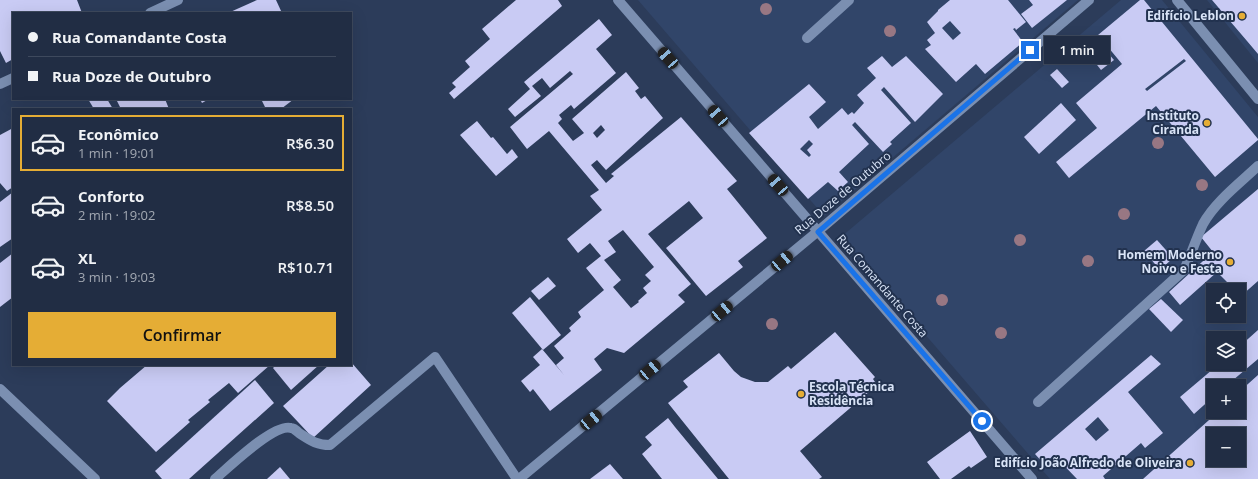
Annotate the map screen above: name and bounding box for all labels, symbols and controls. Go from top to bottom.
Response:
place label: Edifício Leblon [1147,7,1234,24]
marker: Edifício Leblon [1237,11,1247,21]
text: Rua Comandante Costa [52,27,227,47]
callout: 1 min [1044,36,1110,64]
route end [1021,41,1039,59]
text: 1 min [1059,41,1095,59]
car [656,45,680,71]
text: Rua Doze de Outubro [52,66,211,86]
car [706,103,730,129]
place label: Instituto Ciranda [1147,107,1199,138]
marker: Instituto Ciranda [1202,118,1212,128]
text: Econômico [78,124,159,144]
icon: car [30,125,66,161]
text: R$6.30 [286,133,334,153]
text: 1 min · 19:01 [78,144,155,162]
street label: Rua Doze de Outubro [791,147,894,238]
car [766,172,790,198]
text: Conforto [78,186,144,206]
icon: car [30,187,66,223]
text: R$8.50 [286,195,334,215]
text: 2 min · 19:02 [78,206,155,224]
street label: Rua Comandante Costa [833,231,932,341]
place label: Homem Moderno Noivo e Festa [1117,246,1222,277]
text: XL [78,248,96,268]
icon: car [30,249,66,285]
car [769,249,795,273]
text: R$10.71 [277,257,334,277]
marker: Homem Moderno Noivo e Festa [1225,257,1235,267]
text: 3 min · 19:03 [78,268,155,286]
map controls [1206,283,1246,467]
button: locate [1206,283,1246,323]
car [709,299,735,323]
button: Confirmar [28,312,336,358]
button: layers [1206,331,1246,371]
car [637,358,663,382]
place label: Escola Técnica Residência [809,378,895,409]
button: + [1206,379,1246,419]
marker: Escola Técnica Residência [796,389,806,399]
car [578,408,604,432]
route start [973,412,991,430]
button: − [1206,427,1246,467]
place label: Edifício João Alfredo de Oliveira [994,454,1182,471]
marker: Edifício João Alfredo de Oliveira [1185,458,1195,468]

